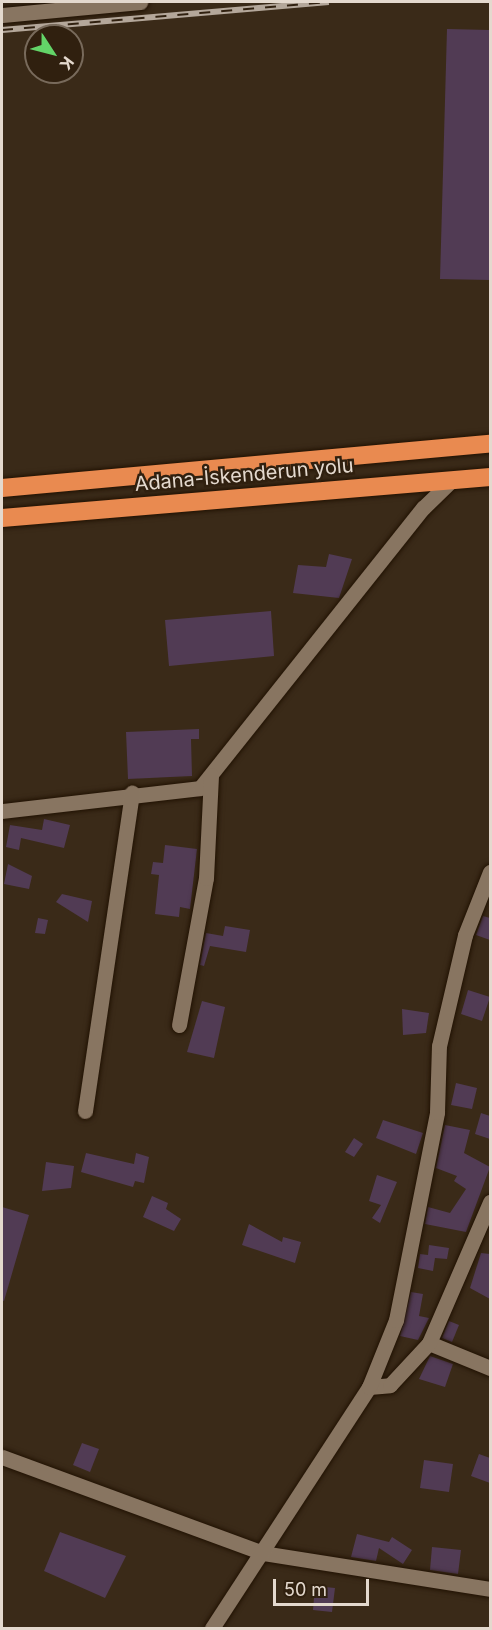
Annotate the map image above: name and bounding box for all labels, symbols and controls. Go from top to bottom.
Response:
north arrow [24,24,84,84]
text: K [55,53,78,74]
street label: Adana-İskenderun yolu [134,453,354,497]
scale bar [276,1567,372,1605]
text: 50 m [284,1579,327,1600]

